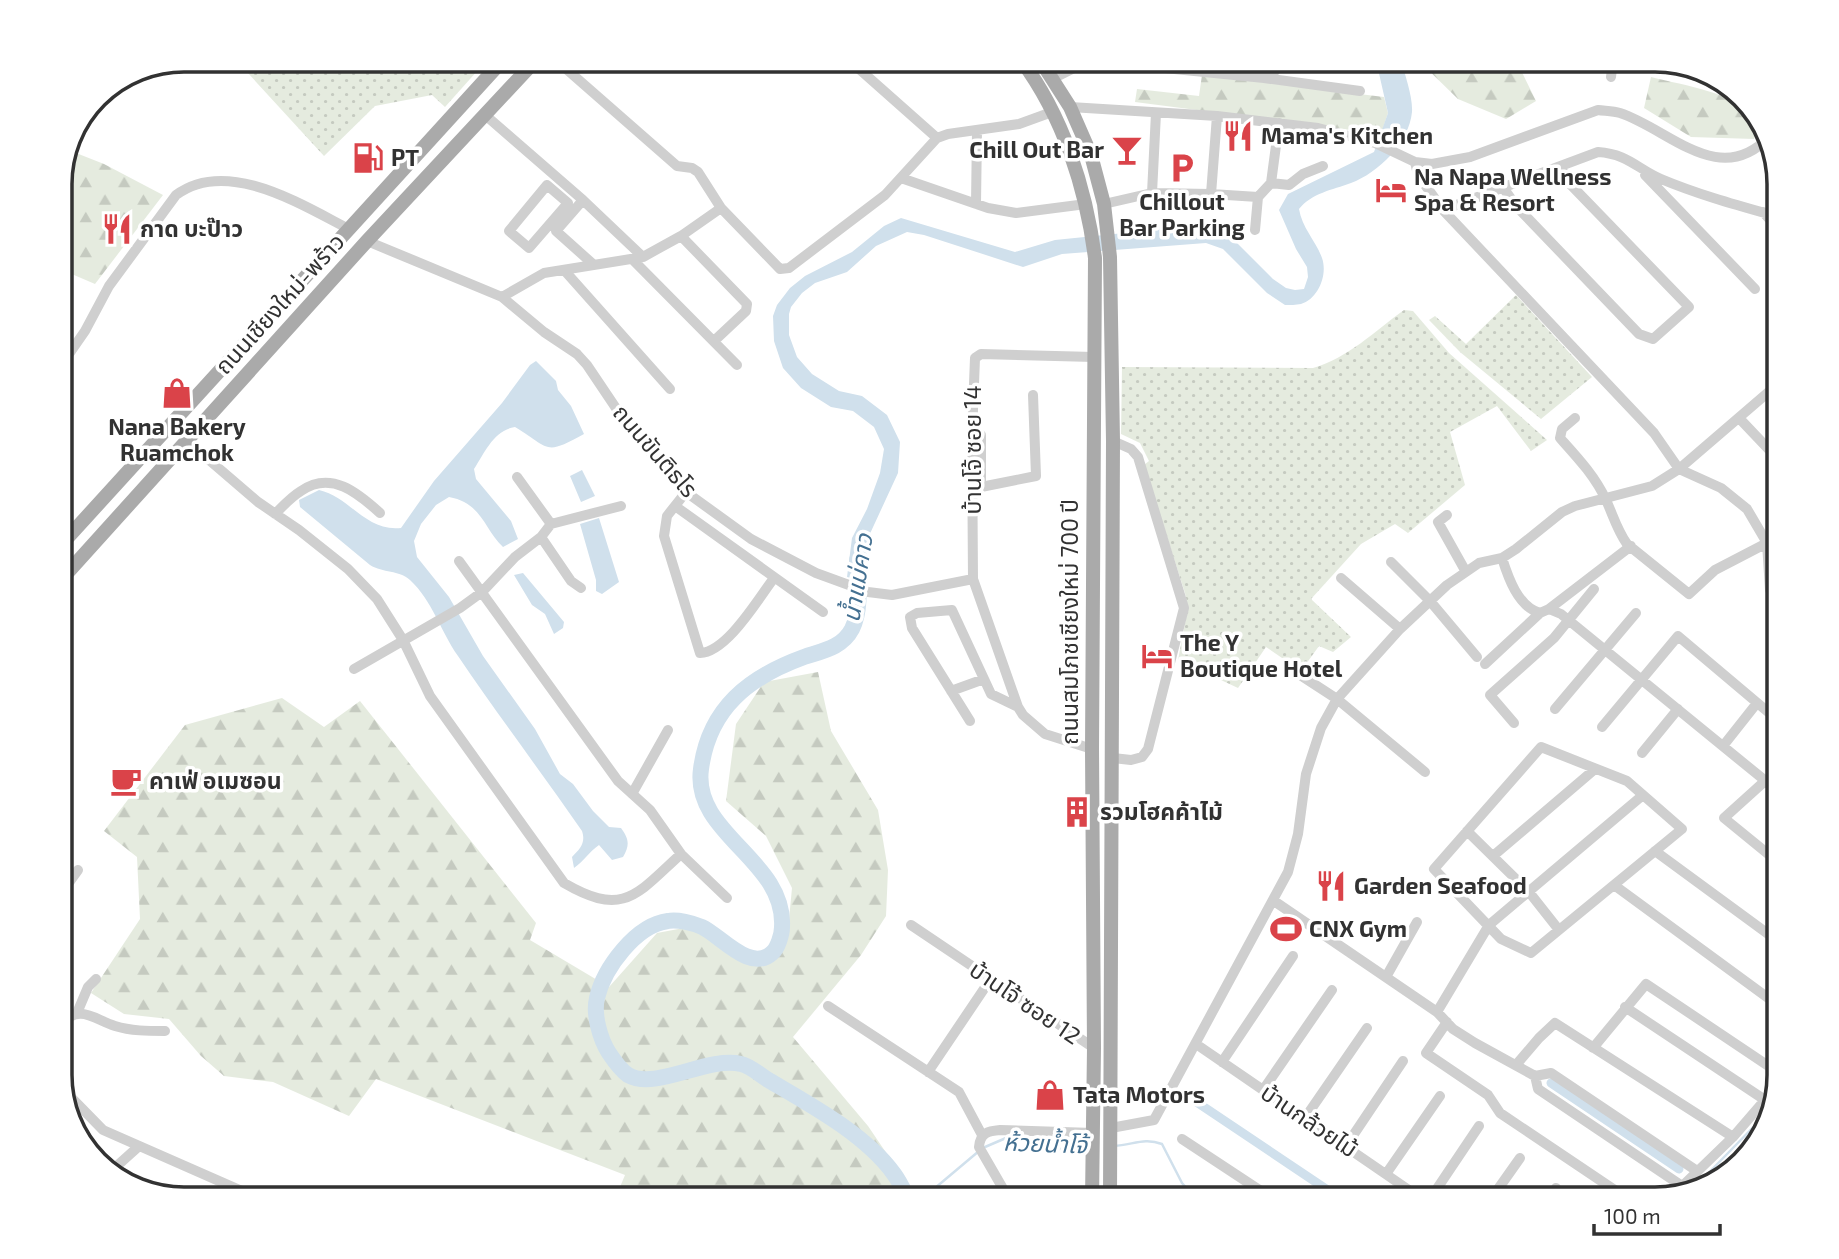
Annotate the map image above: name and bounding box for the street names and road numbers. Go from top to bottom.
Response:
street label: ถนนเชียงใหม่-พร้าว [209,227,350,379]
street label: บ้านโจ้ ซอย 14 [958,385,986,515]
street label: ถนนขันติธโร [608,398,704,503]
street label: ถนนสมโภชเชียงใหม่ 700 ปี [1055,499,1083,745]
street label: บ้านโจ้ ซอย 12 [965,955,1086,1050]
street label: บ้านกล้วยไม้ [1256,1078,1363,1163]

